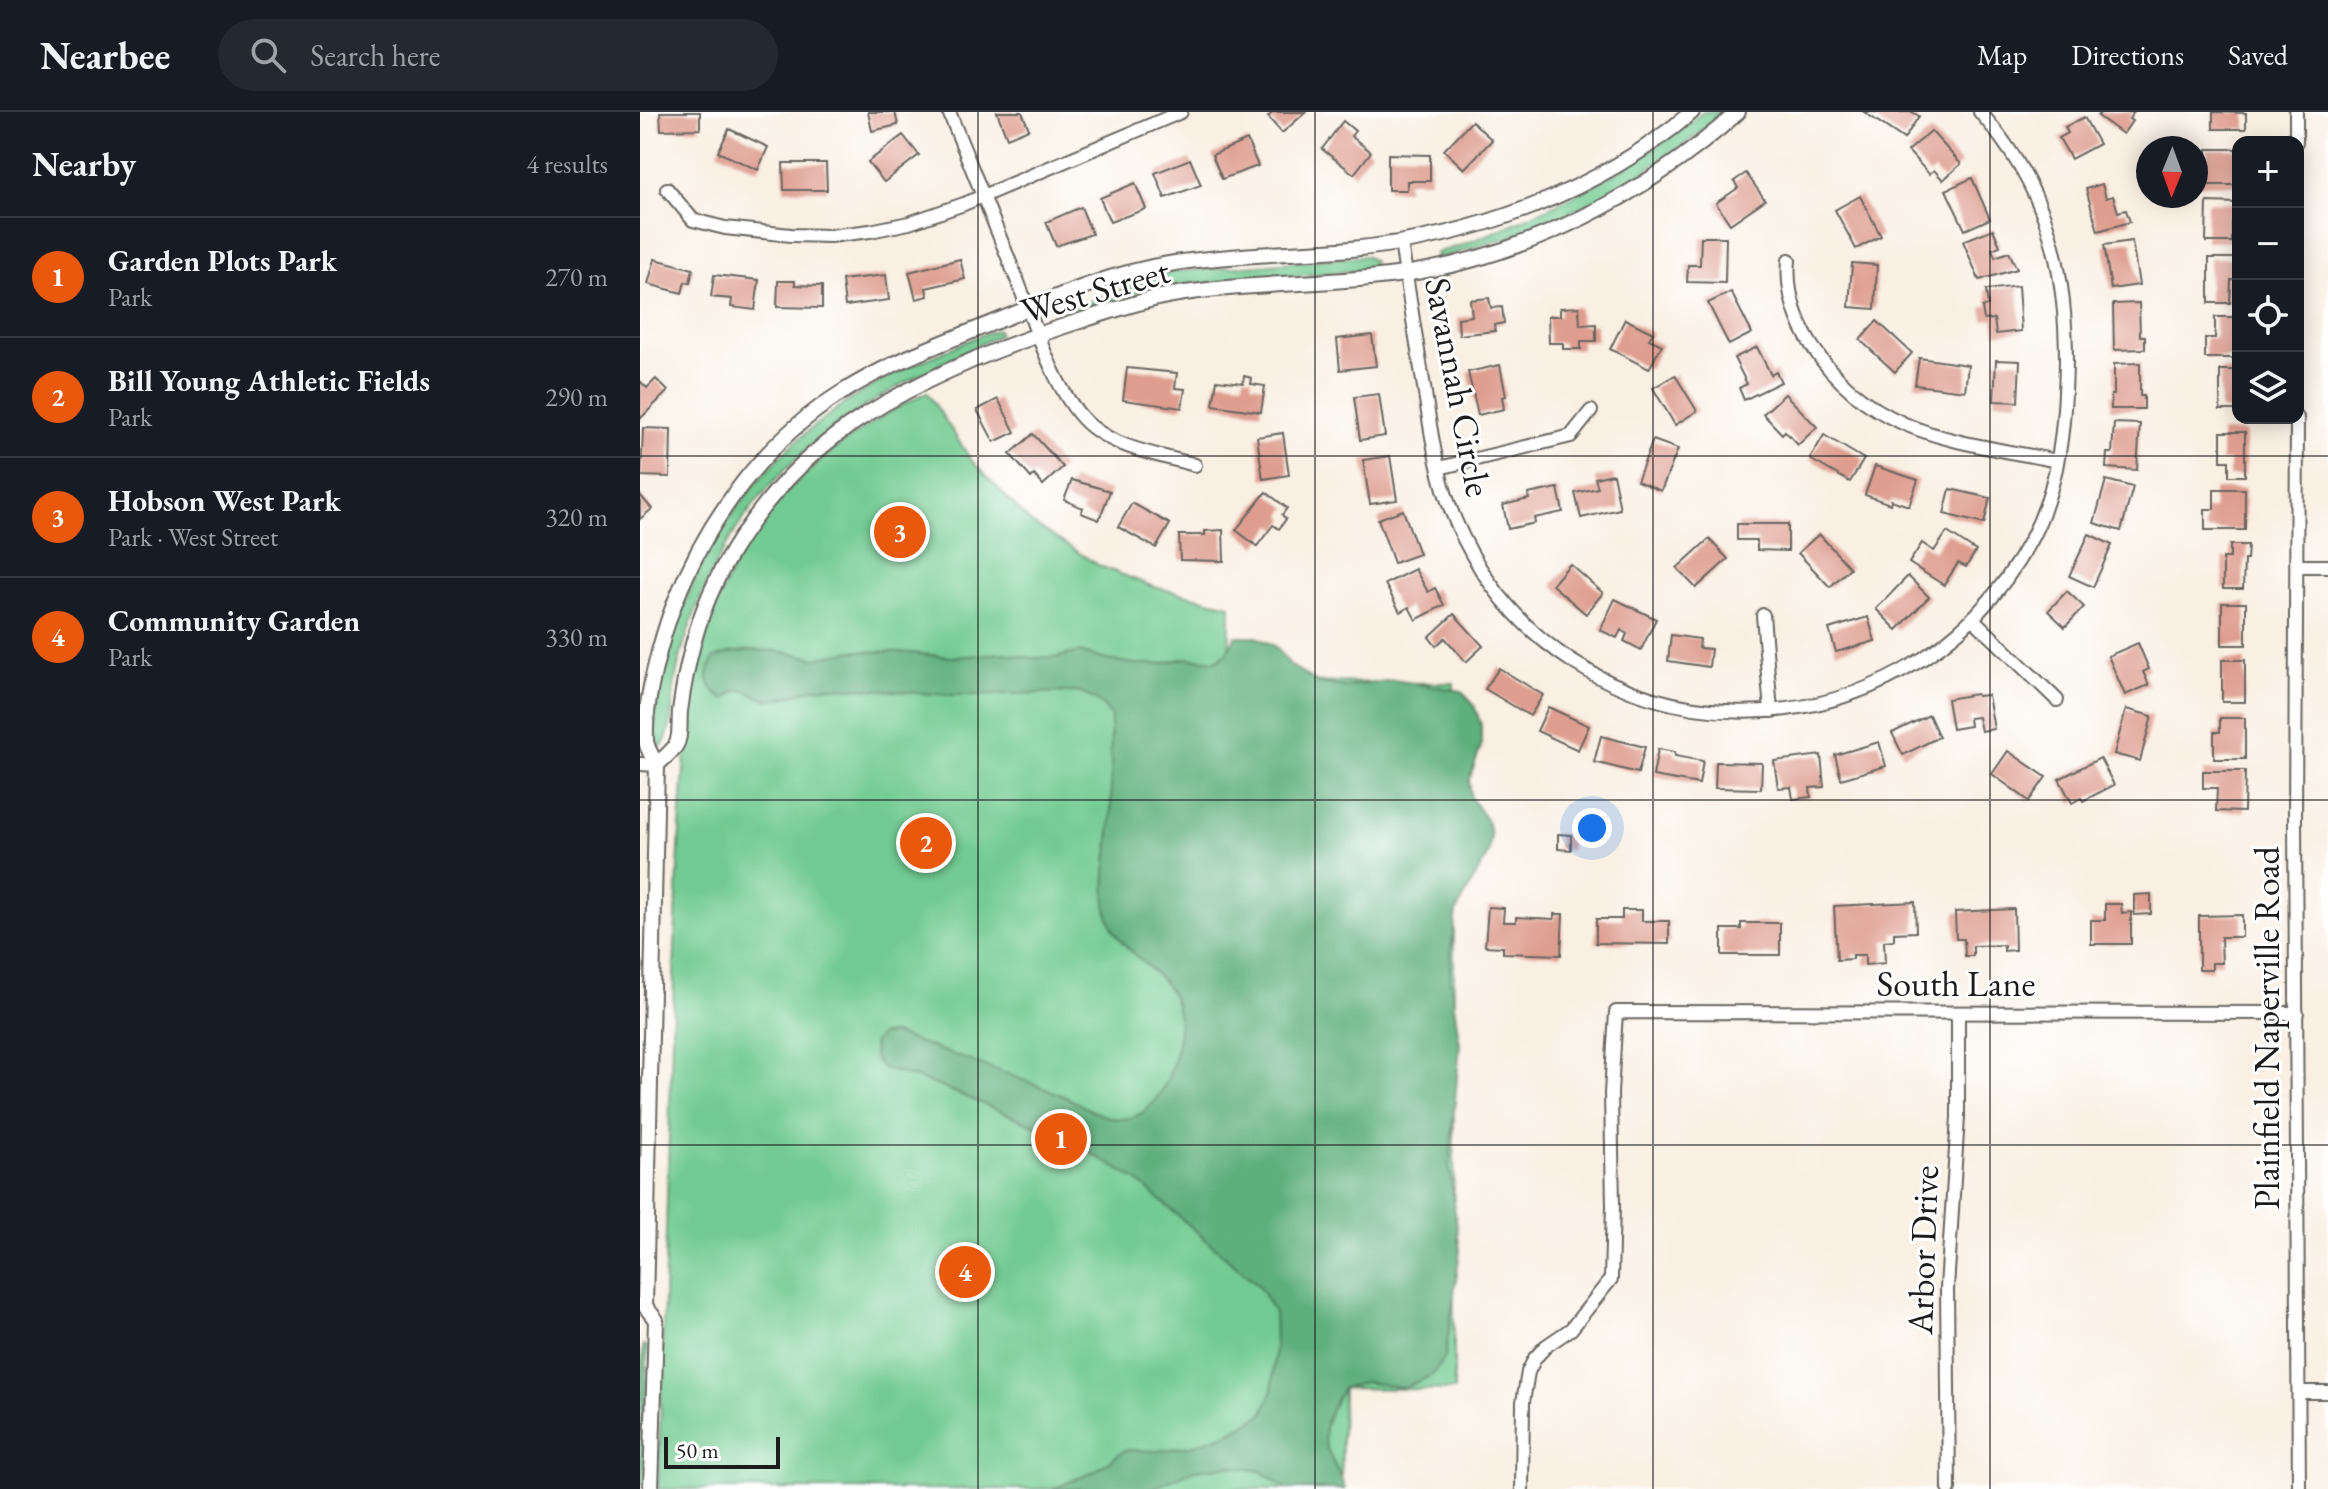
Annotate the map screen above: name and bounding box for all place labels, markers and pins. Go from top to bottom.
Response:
pin: 3 [874,502,926,562]
pin: 2 [900,813,952,873]
pin: 1 [1035,1109,1087,1169]
pin: 4 [939,1242,991,1302]

